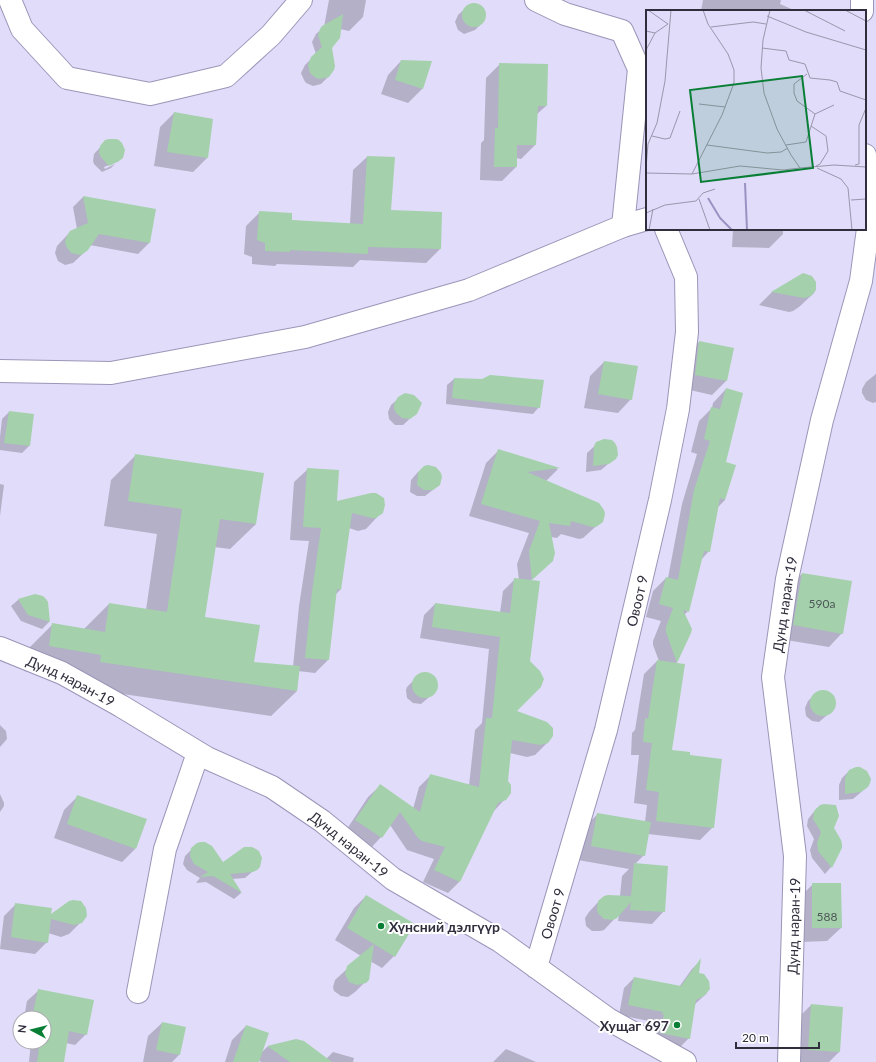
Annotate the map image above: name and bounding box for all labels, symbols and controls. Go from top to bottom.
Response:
inset map [646,10,866,230]
street label: Дунд наран-19 [768,555,800,653]
street label: Овоот 9 [622,573,651,628]
house number: 590а [809,596,835,611]
street label: Дунд наран-19 [24,651,118,709]
street label: Дунд наран-19 [307,807,392,881]
street label: Дунд наран-19 [783,877,803,975]
street label: Овоот 9 [536,886,567,941]
house number: 588 [817,909,837,924]
place label: Хүнсний дэлгүүр [389,918,500,935]
marker: Хүнсний дэлгүүр [376,921,386,931]
north arrow [12,1010,52,1050]
place label: Хущаг 697 [600,1017,669,1034]
marker: Хущаг 697 [672,1020,682,1030]
text: N [15,1024,29,1034]
scale bar [736,1024,819,1050]
text: 20 m [742,1030,769,1045]

